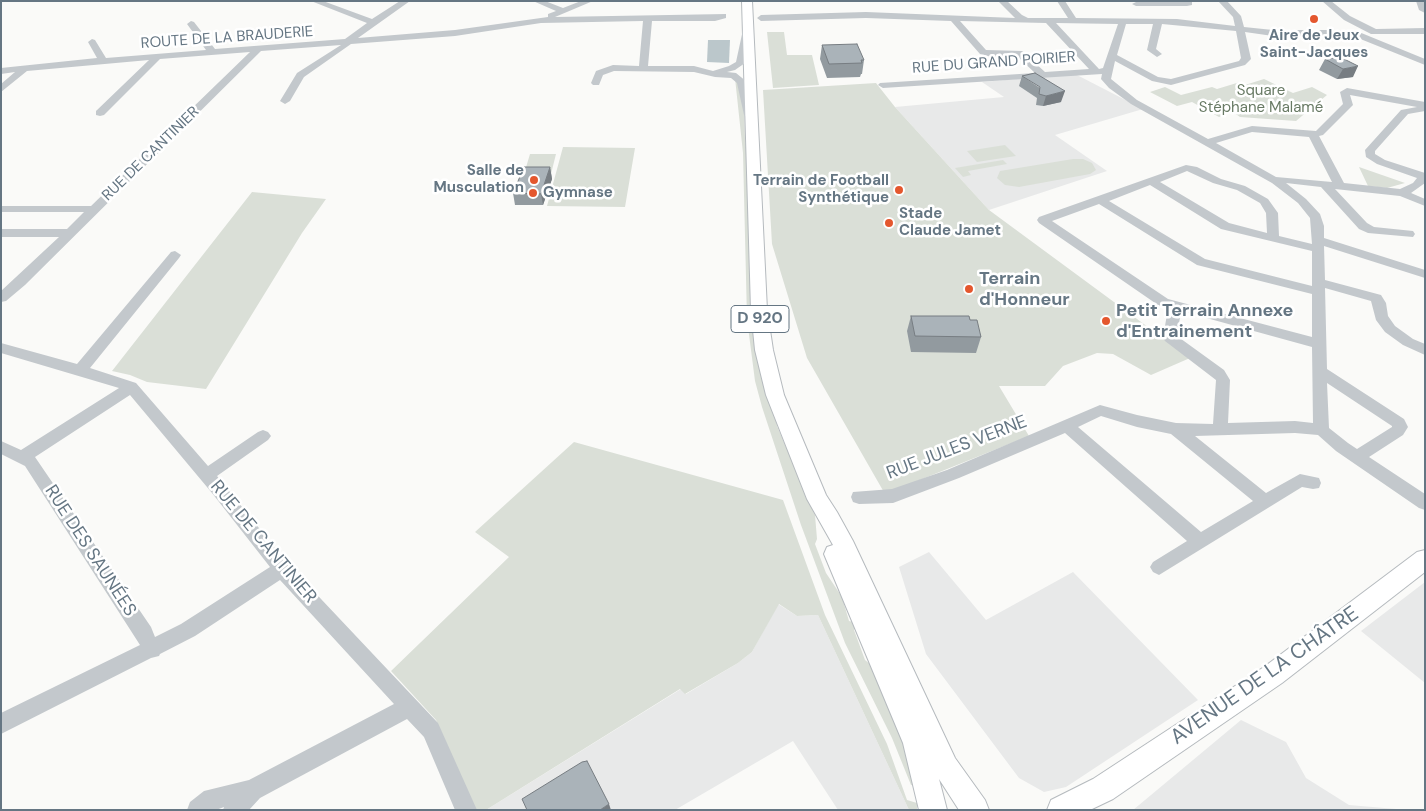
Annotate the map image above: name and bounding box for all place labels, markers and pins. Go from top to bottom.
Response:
marker: Aire de Jeux Saint-Jacques [1308,13,1320,25]
place label: Aire de Jeux Saint-Jacques [1260,27,1368,62]
place label: Salle de Musculation [433,162,524,197]
place label: Terrain de Football Synthétique [753,172,889,207]
marker: Salle de Musculation [528,174,540,186]
place label: Gymnase [543,184,613,202]
marker: Terrain de Football Synthétique [893,184,905,196]
marker: Gymnase [527,187,539,199]
place label: Stade Claude Jamet [899,205,1001,240]
marker: Stade Claude Jamet [883,217,895,229]
place label: Terrain d'Honneur [979,268,1070,310]
marker: Terrain d'Honneur [963,283,975,295]
place label: Petit Terrain Annexe d'Entrainement [1116,300,1293,342]
marker: Petit Terrain Annexe d'Entrainement [1100,315,1112,327]

